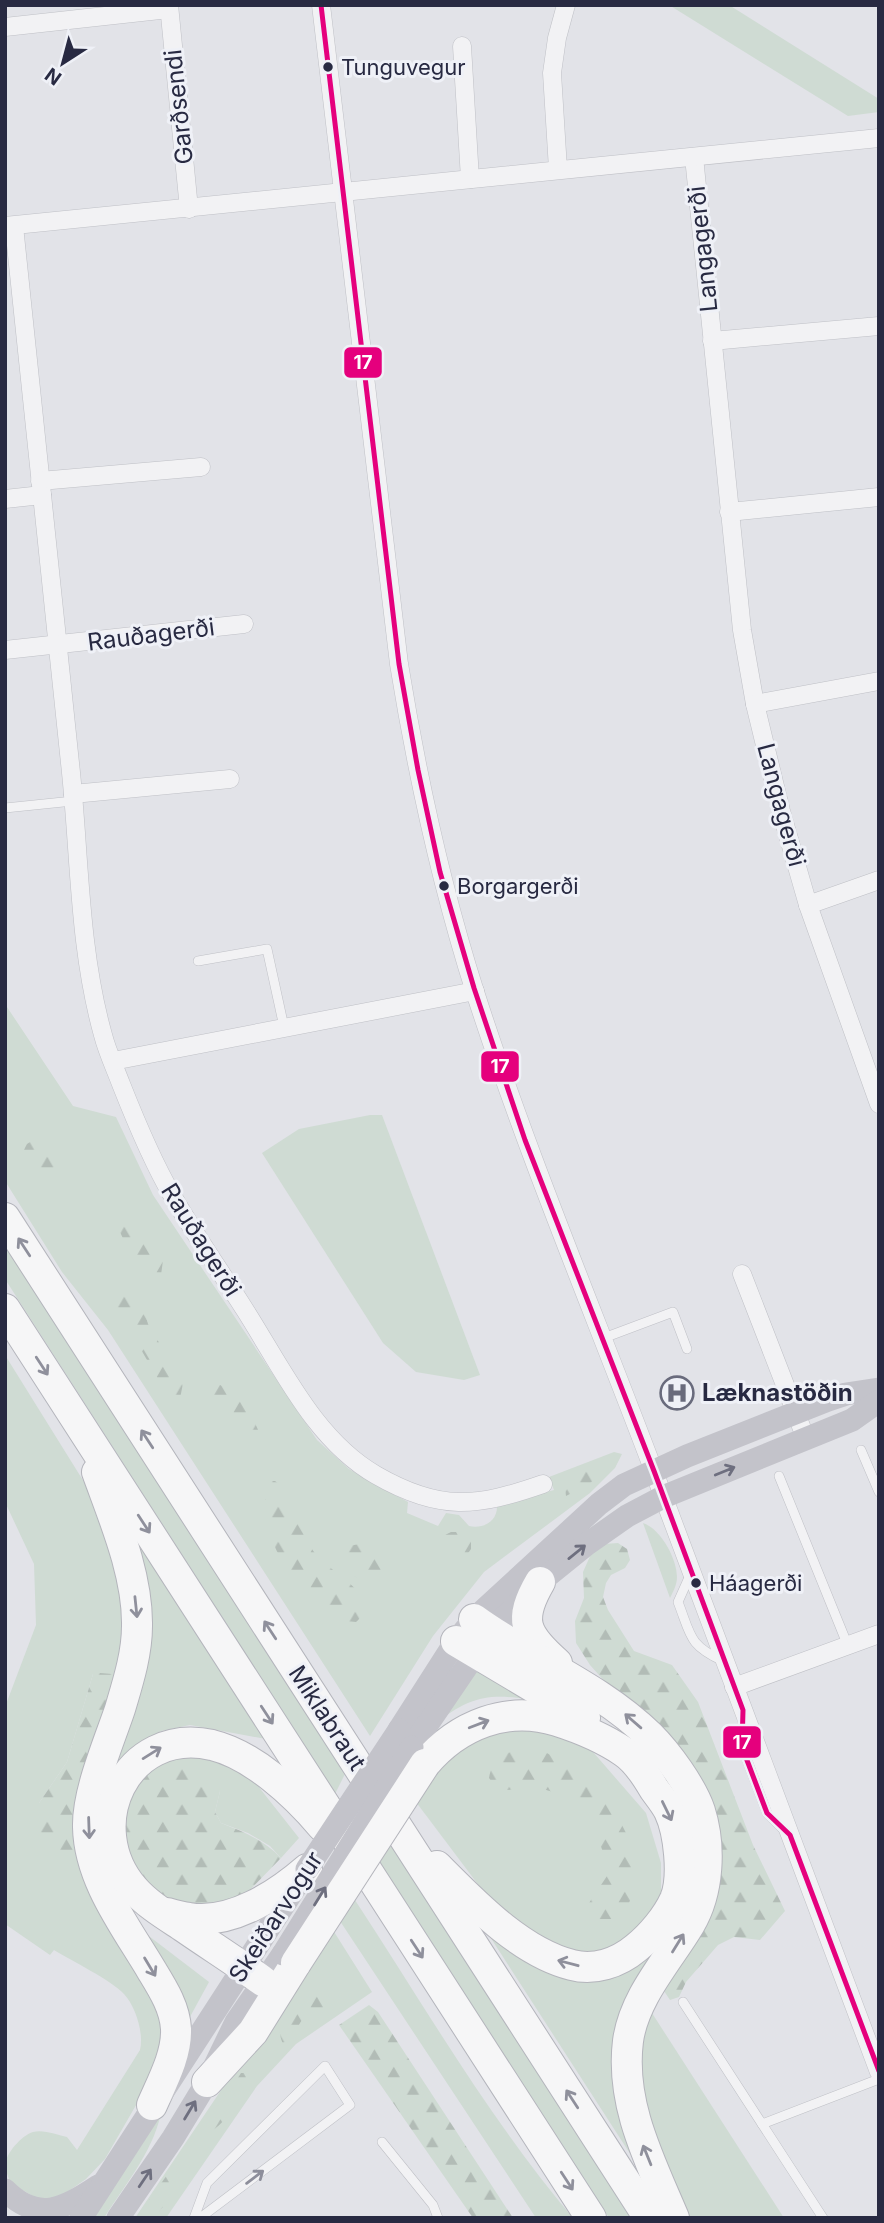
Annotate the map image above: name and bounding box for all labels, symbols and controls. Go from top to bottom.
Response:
north arrow [28,28,98,98]
street label: Garðsendi [158,48,199,166]
place label: Tunguvegur [341,54,466,80]
marker: Tunguvegur [321,60,335,74]
text: N [41,63,66,90]
street label: Langagerði [681,185,724,314]
line badge: 17 [343,346,383,379]
text: 17 [353,351,373,374]
street label: Rauðagerði [86,612,216,657]
street label: Langagerði [751,740,812,870]
place label: Borgargerði [457,873,579,899]
marker: Borgargerði [437,879,451,893]
line badge: 17 [480,1050,520,1083]
text: 17 [490,1055,510,1078]
street label: Rauðagerði [155,1178,248,1302]
one-way arrow [17,1238,31,1258]
one-way arrow [35,1356,50,1375]
hospital icon: Læknastöðin [658,1374,696,1412]
place label: Læknastöðin [702,1378,853,1407]
one-way arrow [139,1429,153,1449]
one-way arrow [714,1463,736,1476]
one-way arrow [136,1514,151,1533]
one-way arrow [567,1544,585,1560]
place label: Háagerði [709,1570,802,1596]
marker: Háagerði [689,1576,703,1590]
one-way arrow [129,1596,142,1618]
one-way arrow [262,1621,276,1641]
street label: Miklabraut [283,1660,372,1776]
one-way arrow [260,1705,274,1725]
one-way arrow [624,1713,642,1729]
one-way arrow [468,1717,489,1729]
line badge: 17 [722,1725,762,1759]
text: 17 [732,1731,752,1754]
one-way arrow [142,1746,161,1761]
one-way arrow [661,1800,674,1821]
one-way arrow [83,1816,96,1839]
street label: Skeiðarvogur [222,1846,329,1988]
one-way arrow [313,1886,327,1906]
one-way arrow [671,1934,685,1954]
one-way arrow [410,1938,424,1958]
one-way arrow [143,1956,157,1976]
one-way arrow [558,1956,580,1969]
one-way arrow [565,2089,579,2109]
one-way arrow [183,2100,197,2120]
one-way arrow [640,2144,653,2166]
one-way arrow [138,2169,153,2188]
one-way arrow [245,2169,264,2184]
one-way arrow [560,2170,574,2190]

